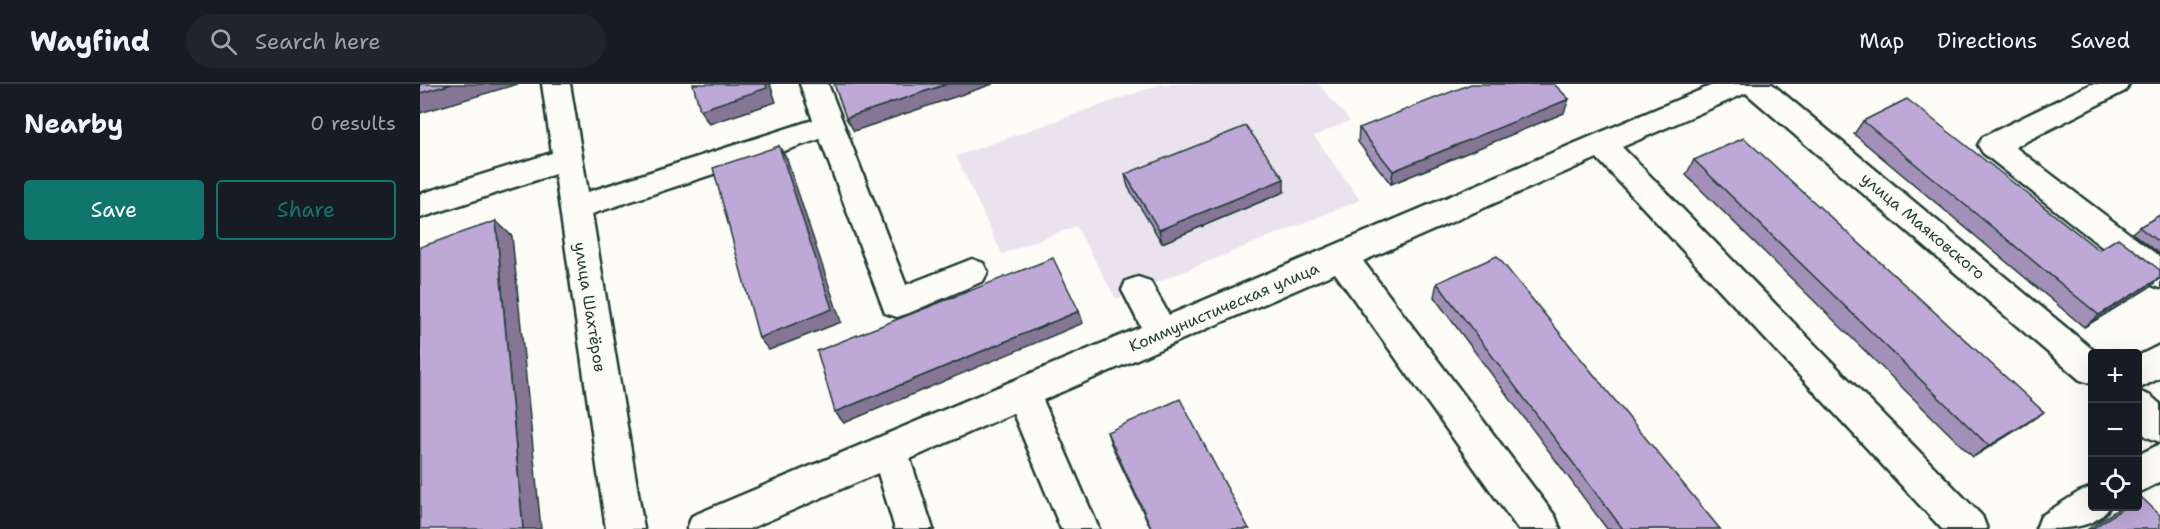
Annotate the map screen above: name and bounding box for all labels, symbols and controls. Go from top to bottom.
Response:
search box [186,14,606,68]
text: Wayfind [30,22,150,60]
icon: search [207,25,240,58]
text: Search here [255,27,381,56]
text: Map [1859,27,1904,55]
text: Directions [1937,27,2037,55]
text: Saved [2070,27,2130,55]
text: Nearby [24,106,123,141]
text: 0 results [310,110,396,136]
street label: улица Маяковского [1856,168,1990,284]
button: Save [24,180,204,240]
button: Share [216,180,396,240]
street label: улица Шахтёров [569,241,611,373]
street label: Коммунистическая улица [1126,257,1322,357]
map controls [2088,349,2142,511]
button: + [2088,349,2142,403]
button: − [2088,403,2142,457]
button: locate [2088,457,2142,511]

